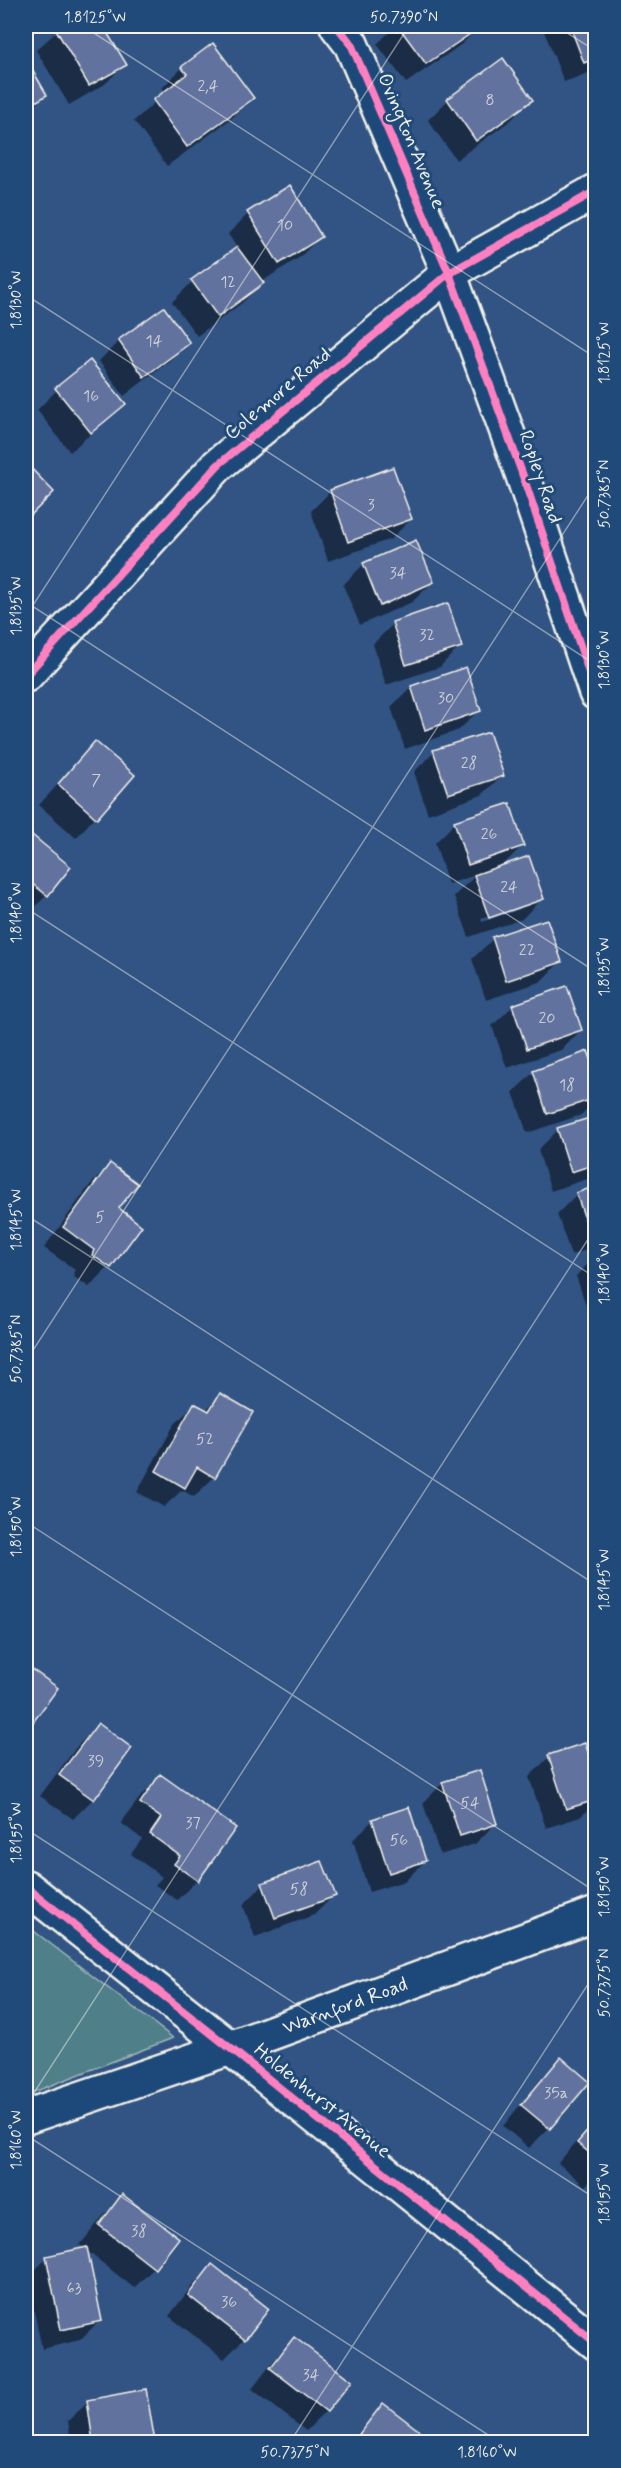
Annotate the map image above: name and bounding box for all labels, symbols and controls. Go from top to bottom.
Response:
text: 1.8125°W [64,8,126,28]
text: 50.7390°N [370,8,438,28]
street label: Ovington Avenue [369,69,452,213]
house number: 2,4 [197,76,219,97]
house number: 8 [485,90,495,111]
house number: 10 [277,215,293,236]
text: 1.8130°W [7,271,27,329]
house number: 12 [220,272,236,293]
text: 1.8125°W [595,322,615,384]
house number: 14 [146,331,163,352]
street label: Colemore Road [219,341,337,447]
house number: 16 [83,386,99,407]
street label: Ropley Road [511,427,569,527]
text: 50.7385°N [595,460,615,528]
house number: 3 [367,495,375,516]
house number: 34 [390,563,407,584]
text: 1.8135°W [7,577,27,635]
house number: 32 [419,625,435,646]
text: 1.8130°W [595,631,615,689]
house number: 30 [438,688,454,709]
house number: 28 [461,753,477,774]
house number: 7 [91,770,101,791]
house number: 26 [481,824,497,845]
house number: 24 [500,877,518,898]
text: 1.8140°W [7,882,27,944]
text: 1.8135°W [595,938,615,996]
house number: 22 [519,940,535,961]
house number: 20 [539,1008,556,1029]
house number: 18 [559,1075,575,1096]
text: 1.8145°W [7,1189,27,1251]
house number: 5 [95,1207,105,1228]
text: 1.8140°W [595,1243,615,1305]
text: 50.7385°N [7,1315,27,1383]
house number: 52 [196,1429,214,1450]
text: 1.8150°W [7,1497,27,1557]
text: 1.8145°W [595,1549,615,1611]
house number: 39 [88,1751,104,1772]
house number: 54 [460,1793,480,1814]
text: 1.8155°W [7,1802,27,1864]
house number: 37 [185,1813,201,1834]
house number: 56 [390,1830,408,1851]
text: 1.8150°W [595,1857,615,1917]
house number: 58 [290,1879,308,1900]
text: 50.7375°N [595,1949,615,2018]
street label: Warnford Road [279,1971,412,2041]
street label: Holdenhurst Avenue [248,2037,396,2165]
house number: 35a [544,2083,568,2104]
text: 1.8160°W [7,2110,27,2170]
text: 1.8155°W [595,2163,615,2225]
house number: 38 [131,2221,147,2242]
house number: 63 [67,2278,82,2299]
house number: 36 [221,2292,237,2313]
house number: 34 [303,2365,320,2386]
text: 50.7375°N [261,2443,330,2463]
text: 1.8160°W [457,2443,517,2463]

